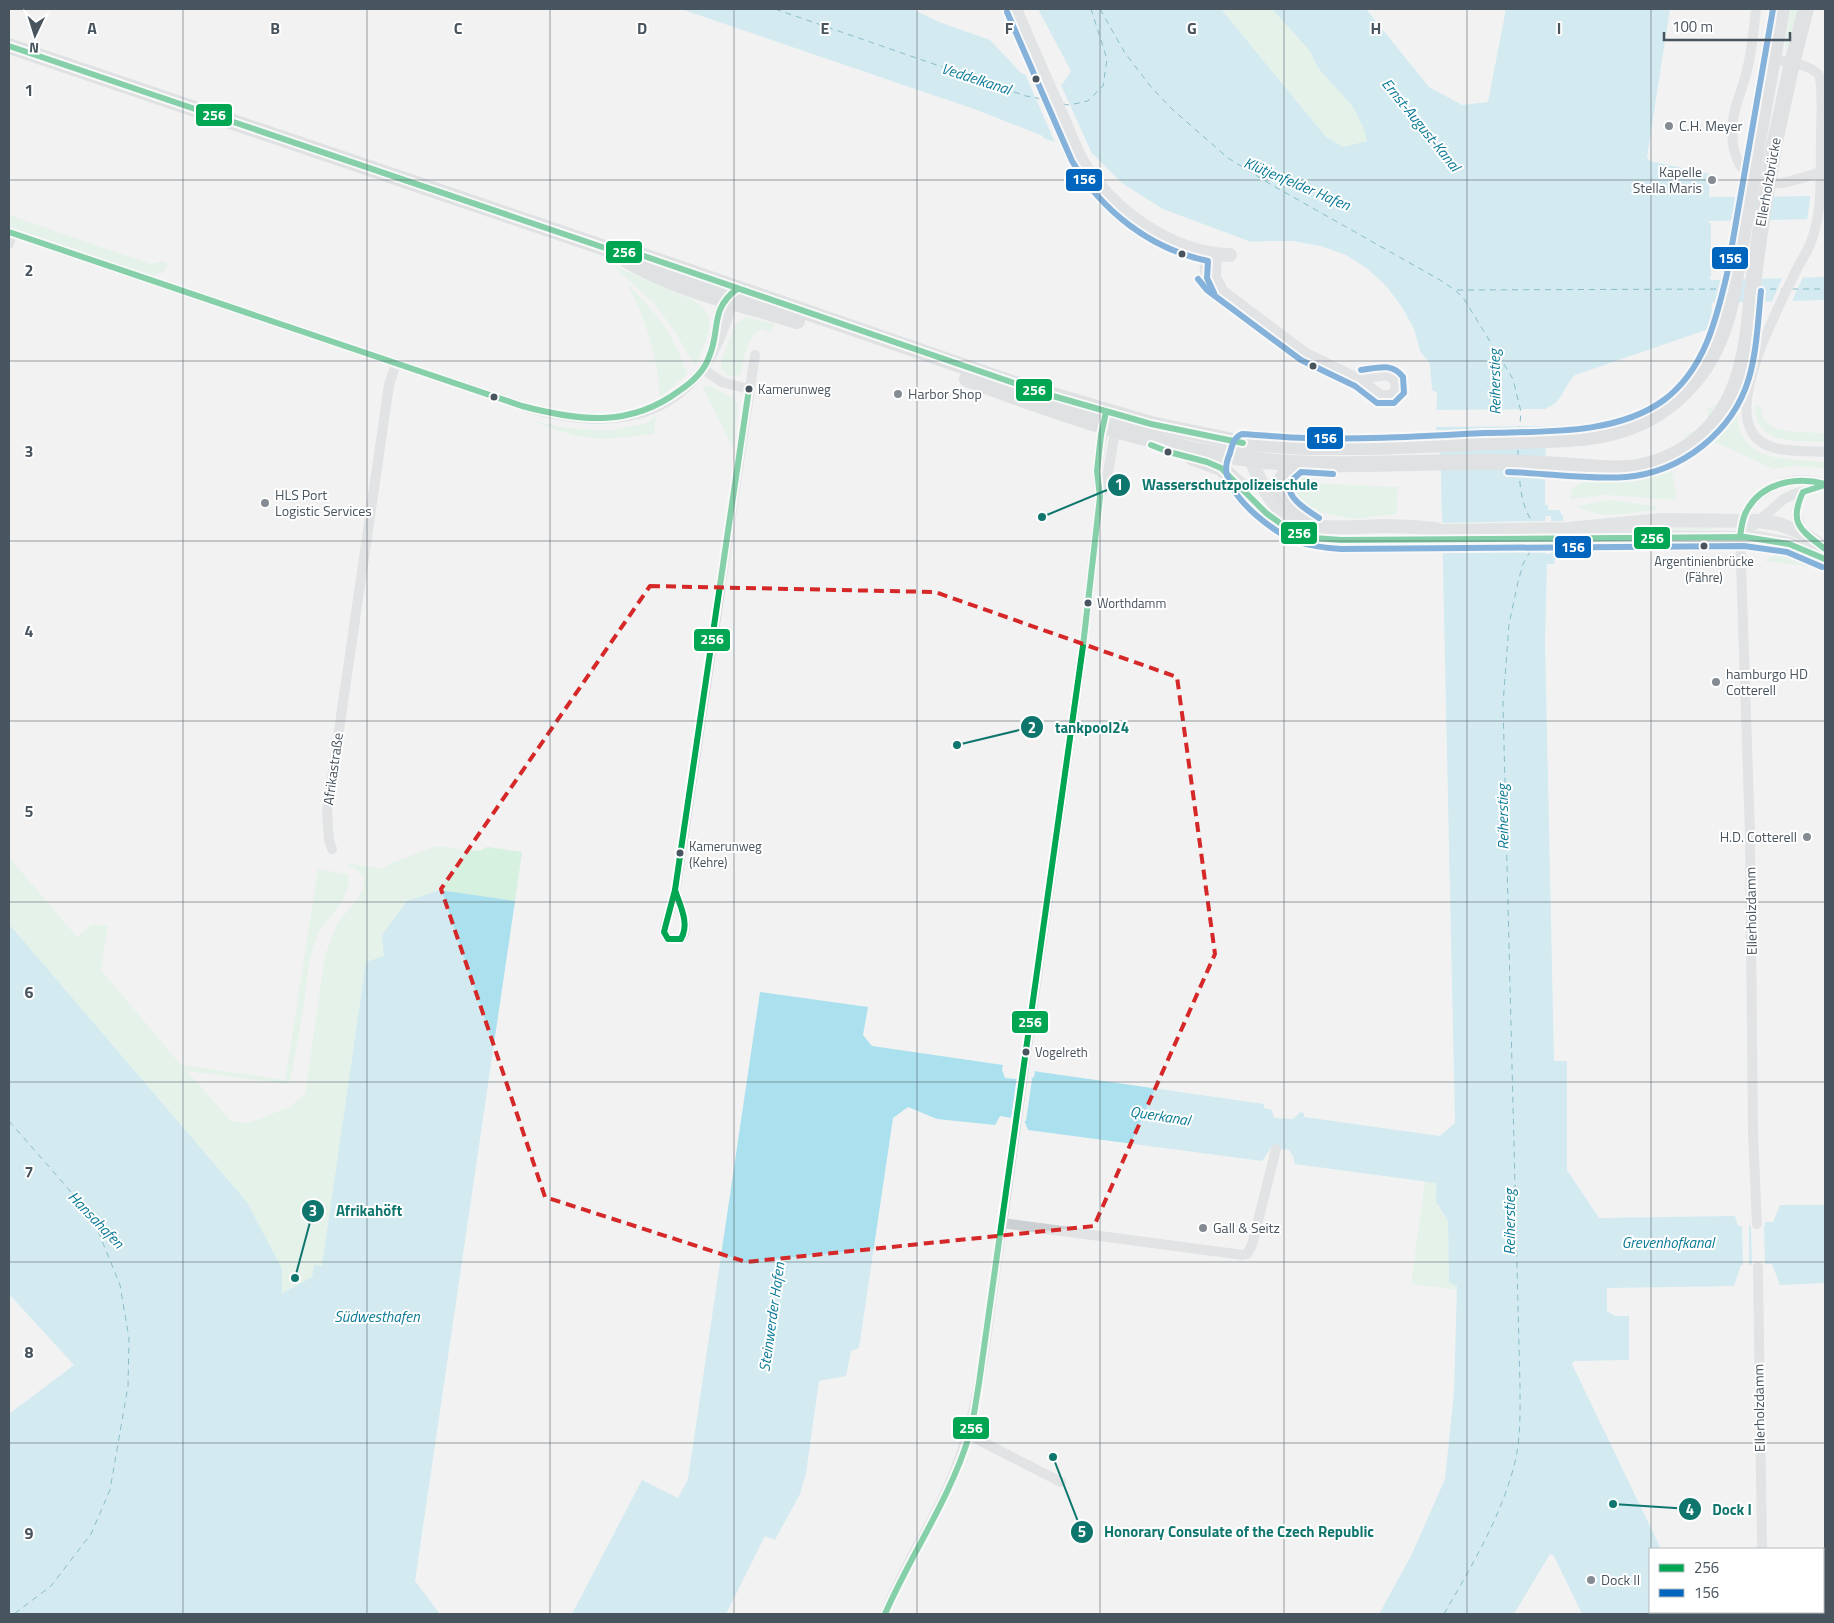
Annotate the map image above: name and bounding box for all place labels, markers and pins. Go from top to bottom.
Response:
unlabelled marker [1031,74,1041,84]
place label: C.H. Meyer [1679,115,1743,136]
marker: C.H. Meyer [1663,120,1675,132]
place label: Kapelle Stella Maris [1633,161,1702,198]
marker: Kapelle Stella Maris [1706,174,1718,186]
unlabelled marker [1177,249,1187,259]
unlabelled marker [1308,361,1318,371]
place label: Kamerunweg [758,379,831,399]
place label: Harbor Shop [908,383,982,404]
marker: Kamerunweg [744,384,754,394]
marker: Harbor Shop [892,388,904,400]
unlabelled marker [489,392,499,402]
unlabelled marker [1163,447,1173,457]
callout: Wasserschutzpolizeischule [1107,470,1328,500]
place label: HLS Port Logistic Services [275,484,372,521]
marker: HLS Port Logistic Services [259,497,271,509]
marker: Argentinienbrücke (Fähre) [1699,541,1709,551]
place label: Argentinienbrücke (Fähre) [1654,551,1754,587]
place label: Worthdamm [1097,593,1166,613]
marker: Worthdamm [1083,598,1093,608]
place label: hamburgo HD Cotterell [1726,663,1808,700]
marker: hamburgo HD Cotterell [1710,676,1722,688]
callout: tankpool24 [1020,712,1139,742]
place label: H.D. Cotterell [1720,826,1797,847]
marker: H.D. Cotterell [1801,831,1813,843]
place label: Kamerunweg (Kehre) [689,836,762,872]
marker: Kamerunweg (Kehre) [675,848,685,858]
place label: Vogelreth [1035,1042,1088,1062]
marker: Vogelreth [1021,1047,1031,1057]
callout: Afrikahöft [300,1196,412,1226]
place label: Gall & Seitz [1213,1217,1280,1238]
marker: Gall & Seitz [1197,1222,1209,1234]
callout: Dock I [1677,1494,1762,1524]
callout: Honorary Consulate of the Czech Republic [1069,1517,1384,1547]
place label: Dock II [1601,1569,1640,1590]
marker: Dock II [1585,1574,1597,1586]

